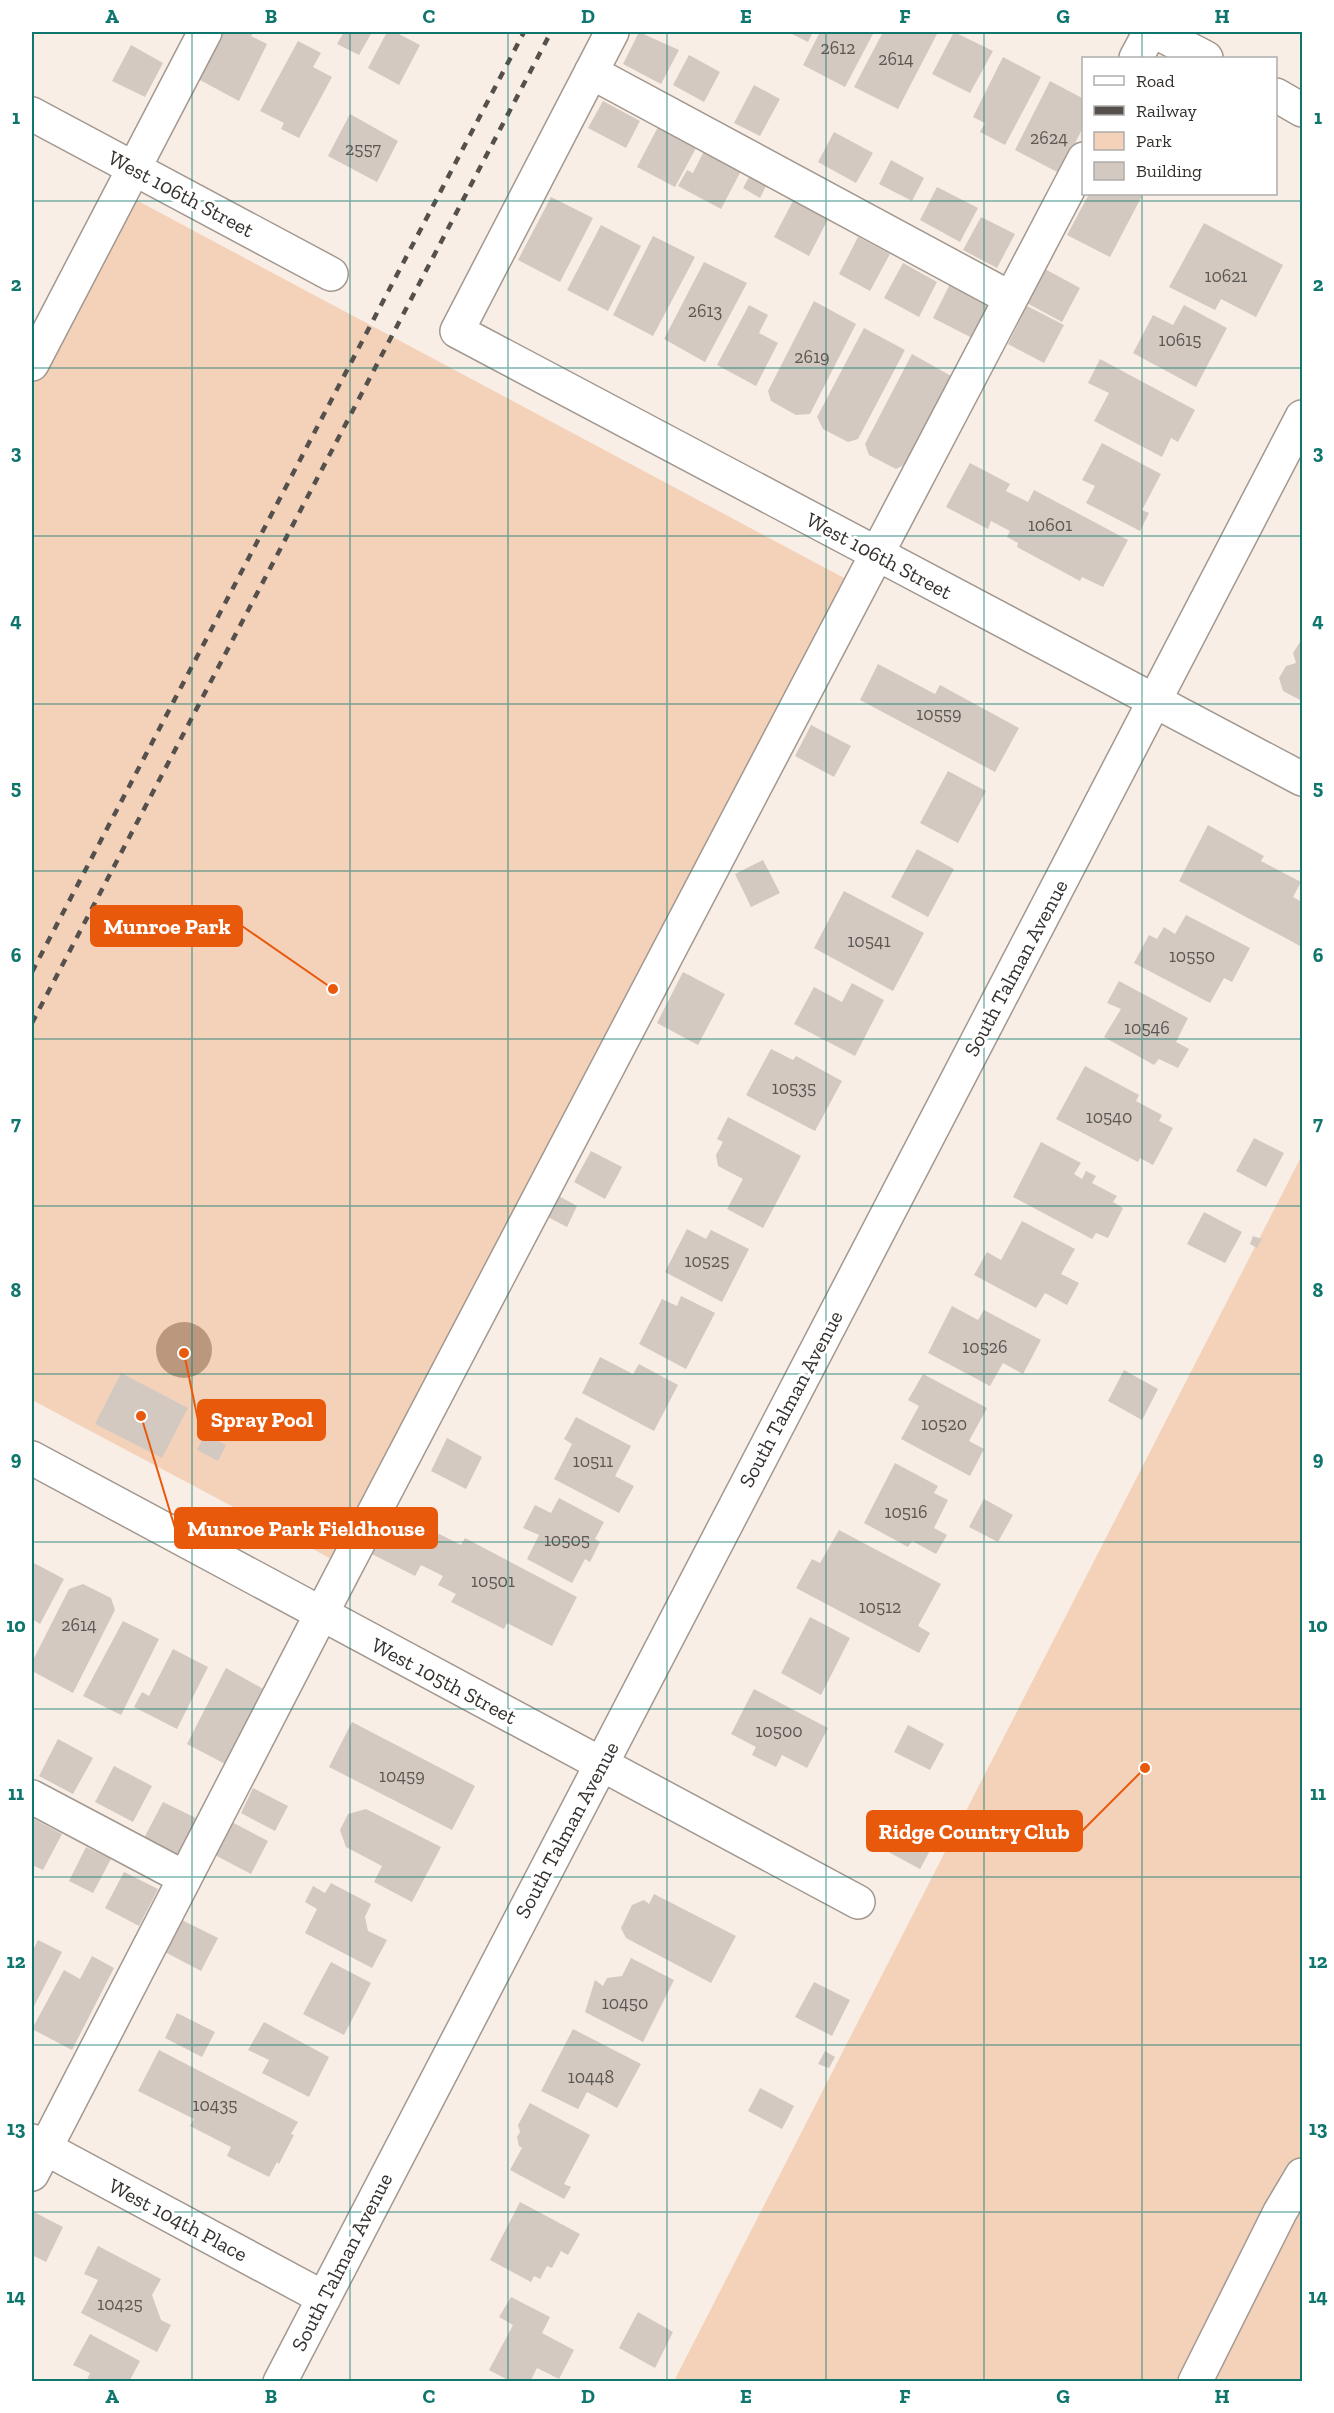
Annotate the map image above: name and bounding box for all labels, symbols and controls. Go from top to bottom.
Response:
text: A [105,4,119,28]
text: B [265,4,277,28]
text: C [423,4,436,28]
text: D [581,4,595,28]
text: E [740,4,752,28]
text: F [899,4,911,28]
text: G [1056,4,1070,28]
text: H [1214,4,1230,28]
house number: 2612 [820,37,856,59]
house number: 2614 [878,48,914,70]
legend [1082,57,1277,195]
text: Road [1136,70,1175,92]
text: Railway [1136,100,1198,122]
text: 1 [12,105,20,129]
text: 1 [1314,105,1322,129]
house number: 2624 [1030,127,1068,149]
text: Park [1136,130,1172,152]
house number: 2557 [345,138,382,160]
street label: West 106th Street [104,145,258,242]
text: Building [1136,160,1202,182]
house number: 10621 [1204,265,1248,287]
text: 2 [11,272,22,296]
text: 2 [1313,272,1324,296]
house number: 2613 [688,300,722,322]
house number: 10615 [1158,329,1202,351]
house number: 2619 [794,346,830,368]
text: 3 [11,440,22,464]
text: 3 [1313,440,1324,464]
street label: West 106th Street [802,507,956,604]
house number: 10601 [1028,514,1072,536]
text: 4 [10,608,22,632]
text: 4 [1312,608,1324,632]
house number: 10559 [916,703,962,725]
text: 5 [11,775,21,799]
text: 5 [1313,775,1323,799]
street label: South Talman Avenue [958,875,1073,1060]
callout: Munroe Park [91,906,242,946]
text: Munroe Park [103,913,231,940]
house number: 10541 [847,930,891,952]
text: 6 [11,943,22,967]
text: 6 [1313,943,1324,967]
house number: 10550 [1169,945,1215,967]
house number: 10546 [1124,1017,1170,1039]
house number: 10535 [772,1077,816,1099]
house number: 10540 [1086,1106,1132,1128]
text: 7 [11,1111,21,1135]
text: 7 [1313,1111,1323,1135]
house number: 10525 [685,1250,730,1272]
text: 8 [11,1278,22,1302]
text: 8 [1313,1278,1324,1302]
street label: South Talman Avenue [733,1306,848,1491]
house number: 10526 [962,1336,1008,1358]
callout: Spray Pool [198,1400,325,1440]
text: Spray Pool [211,1406,313,1433]
house number: 10520 [921,1413,967,1435]
text: 9 [11,1446,22,1470]
text: 9 [1313,1446,1324,1470]
house number: 10511 [573,1450,613,1472]
house number: 10516 [884,1501,928,1523]
callout: Munroe Park Fieldhouse [175,1508,437,1548]
text: Munroe Park Fieldhouse [187,1515,425,1542]
house number: 10505 [544,1529,590,1551]
house number: 10501 [471,1570,515,1592]
house number: 10512 [859,1596,901,1618]
text: 10 [6,1613,26,1637]
text: 10 [1308,1613,1328,1637]
house number: 2614 [61,1614,97,1636]
street label: West 105th Street [367,1632,521,1729]
house number: 10500 [755,1720,803,1742]
street label: South Talman Avenue [509,1737,624,1922]
house number: 10459 [379,1765,425,1787]
text: 11 [8,1781,24,1805]
text: 11 [1310,1781,1326,1805]
callout: Ridge Country Club [867,1811,1082,1851]
text: Ridge Country Club [878,1818,1070,1845]
text: 12 [7,1949,26,1973]
text: 12 [1309,1949,1328,1973]
house number: 10450 [602,1992,648,2014]
house number: 10448 [568,2066,614,2088]
house number: 10435 [192,2094,238,2116]
text: 13 [7,2116,26,2140]
text: 13 [1309,2116,1328,2140]
street label: South Talman Avenue [286,2168,397,2355]
street label: West 104th Place [105,2173,252,2267]
text: 14 [6,2284,26,2308]
text: 14 [1308,2284,1328,2308]
house number: 10425 [97,2293,143,2315]
text: A [105,2384,119,2408]
text: B [265,2384,277,2408]
text: C [423,2384,436,2408]
text: D [581,2384,595,2408]
text: E [740,2384,752,2408]
text: F [899,2384,911,2408]
text: G [1056,2384,1070,2408]
text: H [1214,2384,1230,2408]

